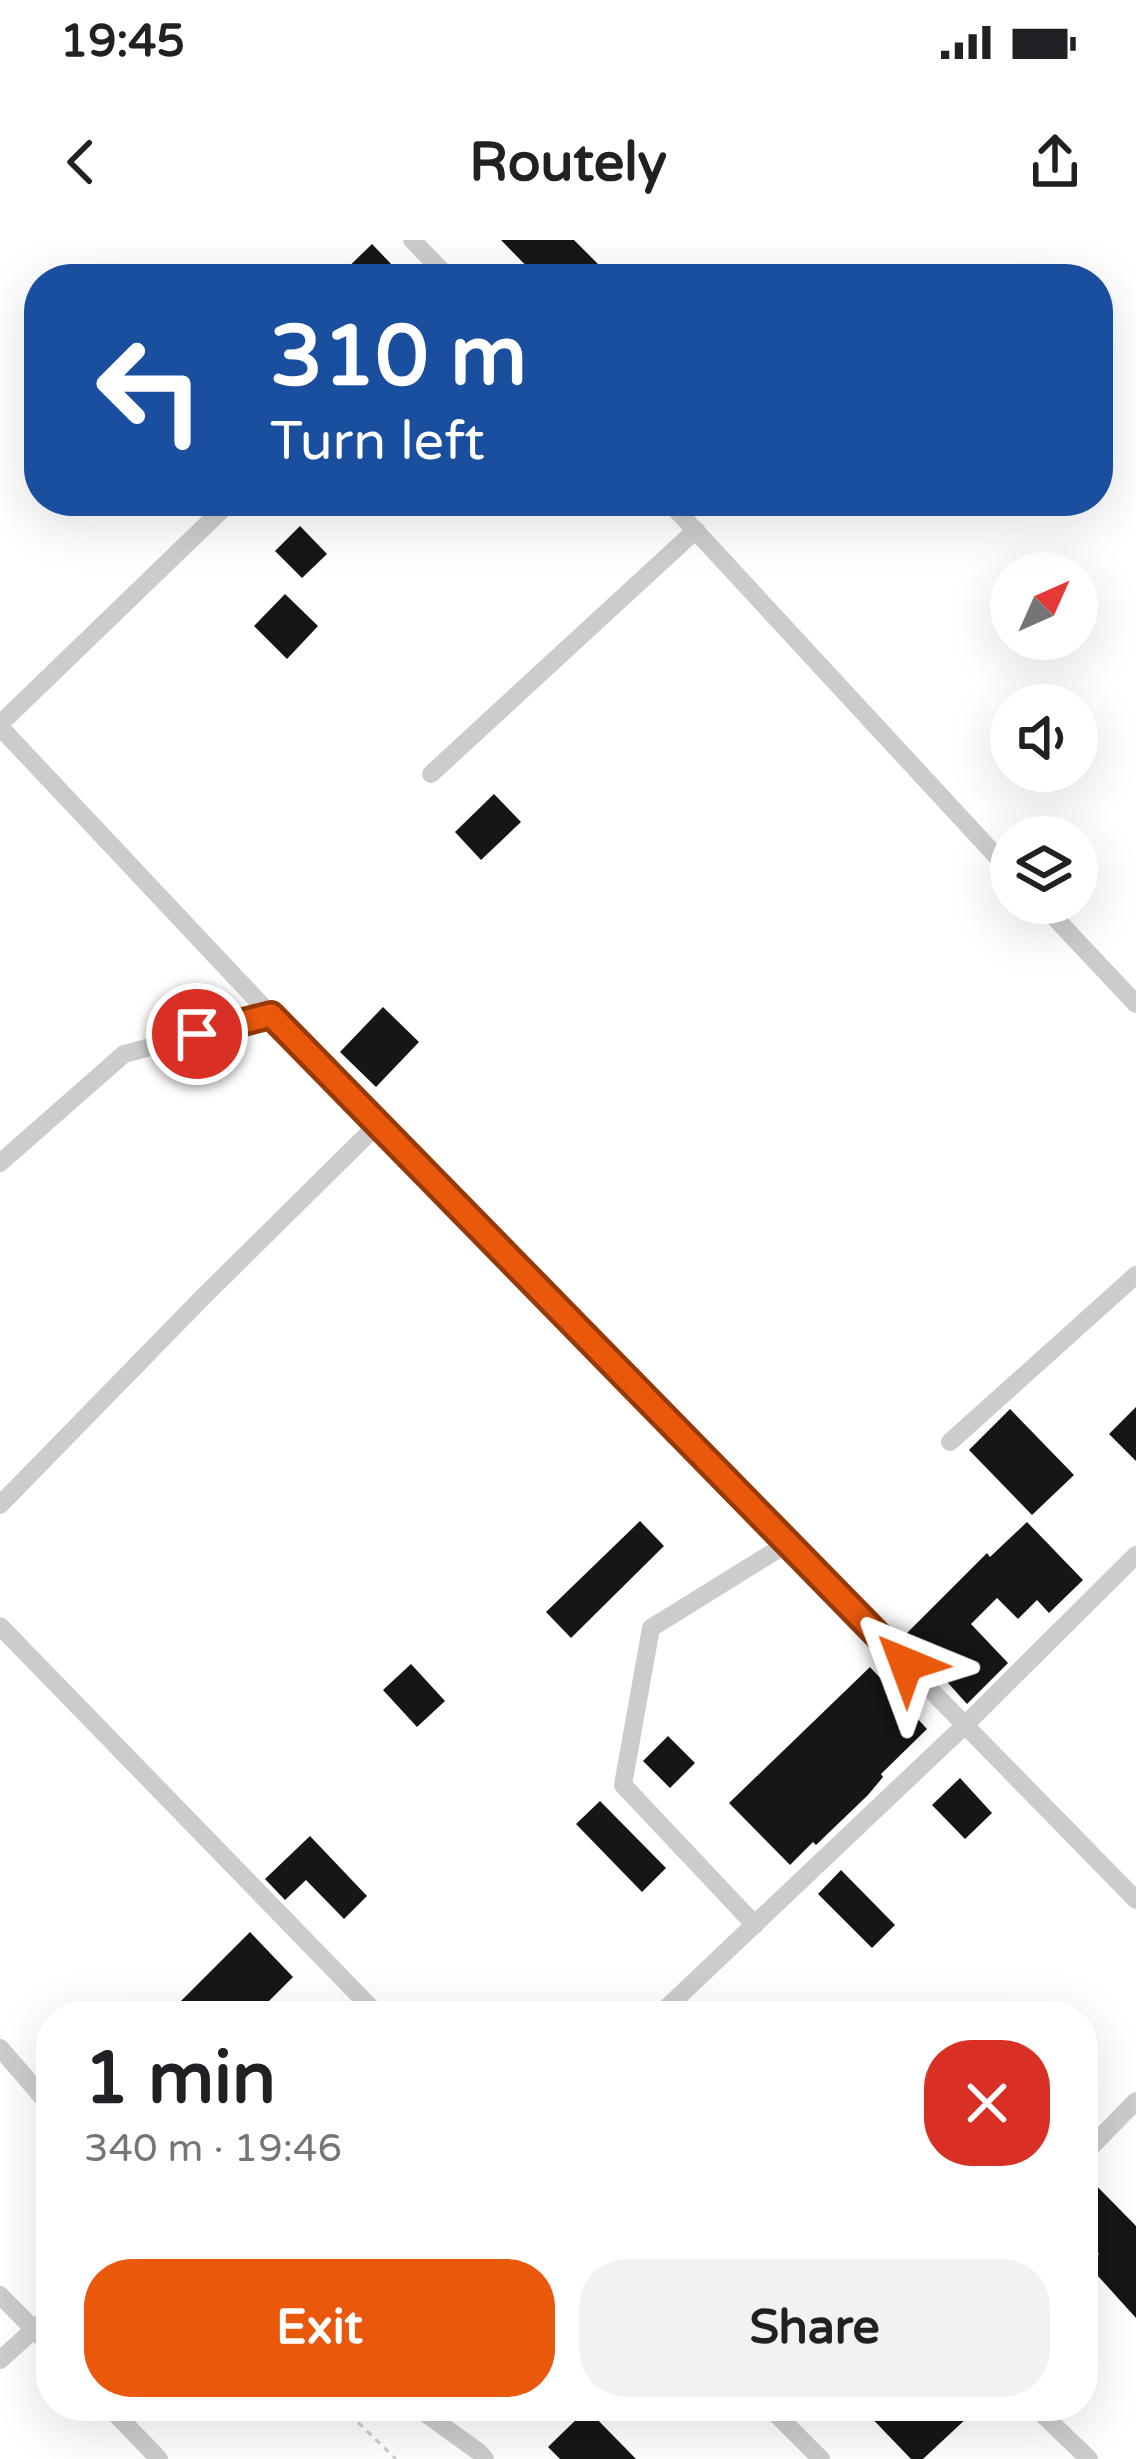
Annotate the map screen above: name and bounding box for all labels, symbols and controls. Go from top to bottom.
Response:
text: 19:45 [60,15,185,69]
icon: back [48,129,114,195]
icon: share [1022,129,1088,195]
text: Routely [469,130,667,195]
text: 310 m [270,307,527,408]
icon: left [72,312,228,468]
text: Turn left [270,409,485,474]
north arrow [990,552,1098,660]
map controls [990,552,1098,924]
button: sound [990,684,1098,792]
button: layers [990,816,1098,924]
pin [146,983,248,1085]
icon: arrive [164,1001,230,1067]
position arrow [843,1601,969,1727]
text: 1 min [84,2036,276,2123]
button: close [924,2040,1050,2166]
text: 340 m · 19:46 [84,2125,342,2172]
button: Exit [84,2259,555,2397]
button: Share [579,2259,1050,2397]

